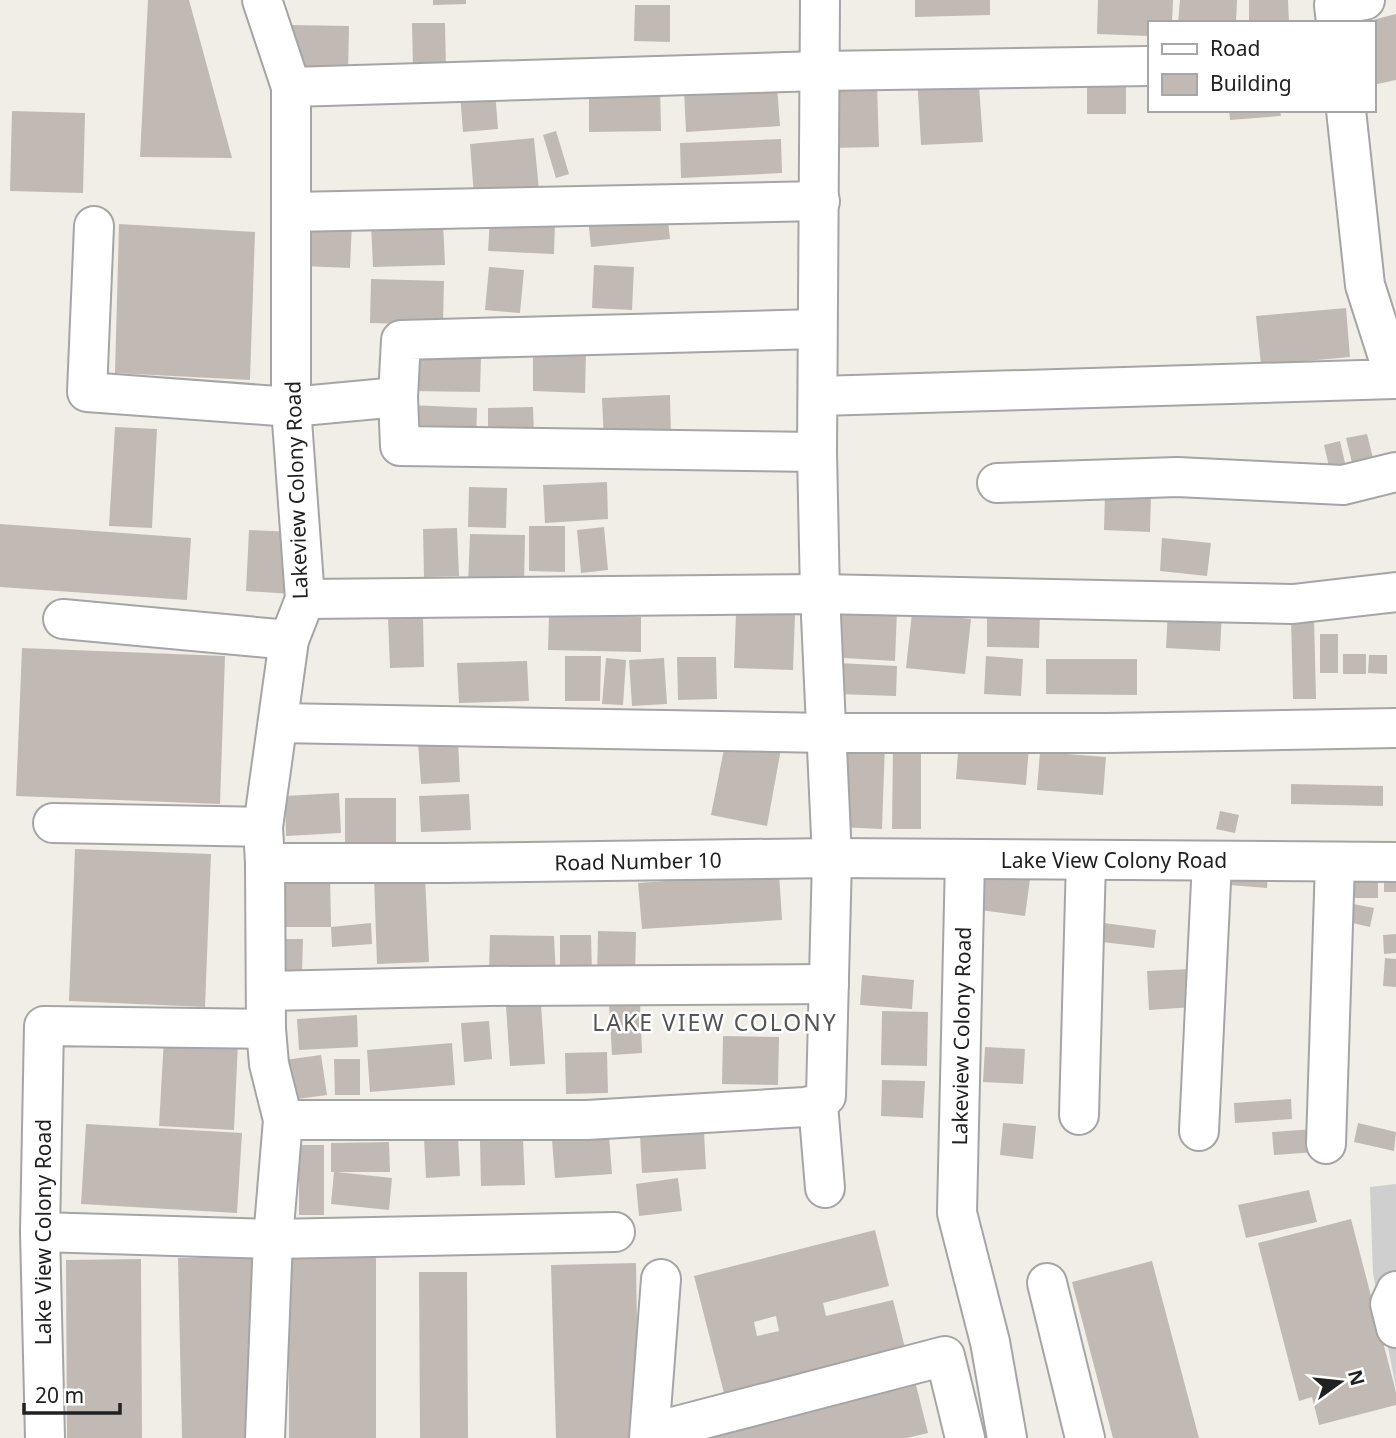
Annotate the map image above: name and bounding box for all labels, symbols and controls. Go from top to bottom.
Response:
legend [1148,21,1375,112]
text: Road [1210,34,1260,62]
text: Building [1210,69,1292,97]
street label: Lakeview Colony Road [278,380,314,600]
street label: Road Number 10 [554,846,722,876]
street label: Lake View Colony Road [1001,846,1227,874]
street label: Lakeview Colony Road [945,926,977,1146]
district label: LAKE VIEW COLONY [592,1006,838,1038]
street label: Lake View Colony Road [29,1119,57,1345]
north arrow [1305,1347,1375,1417]
text: N [1342,1367,1371,1388]
scale bar [24,1372,121,1416]
text: 20 m [35,1381,84,1409]

